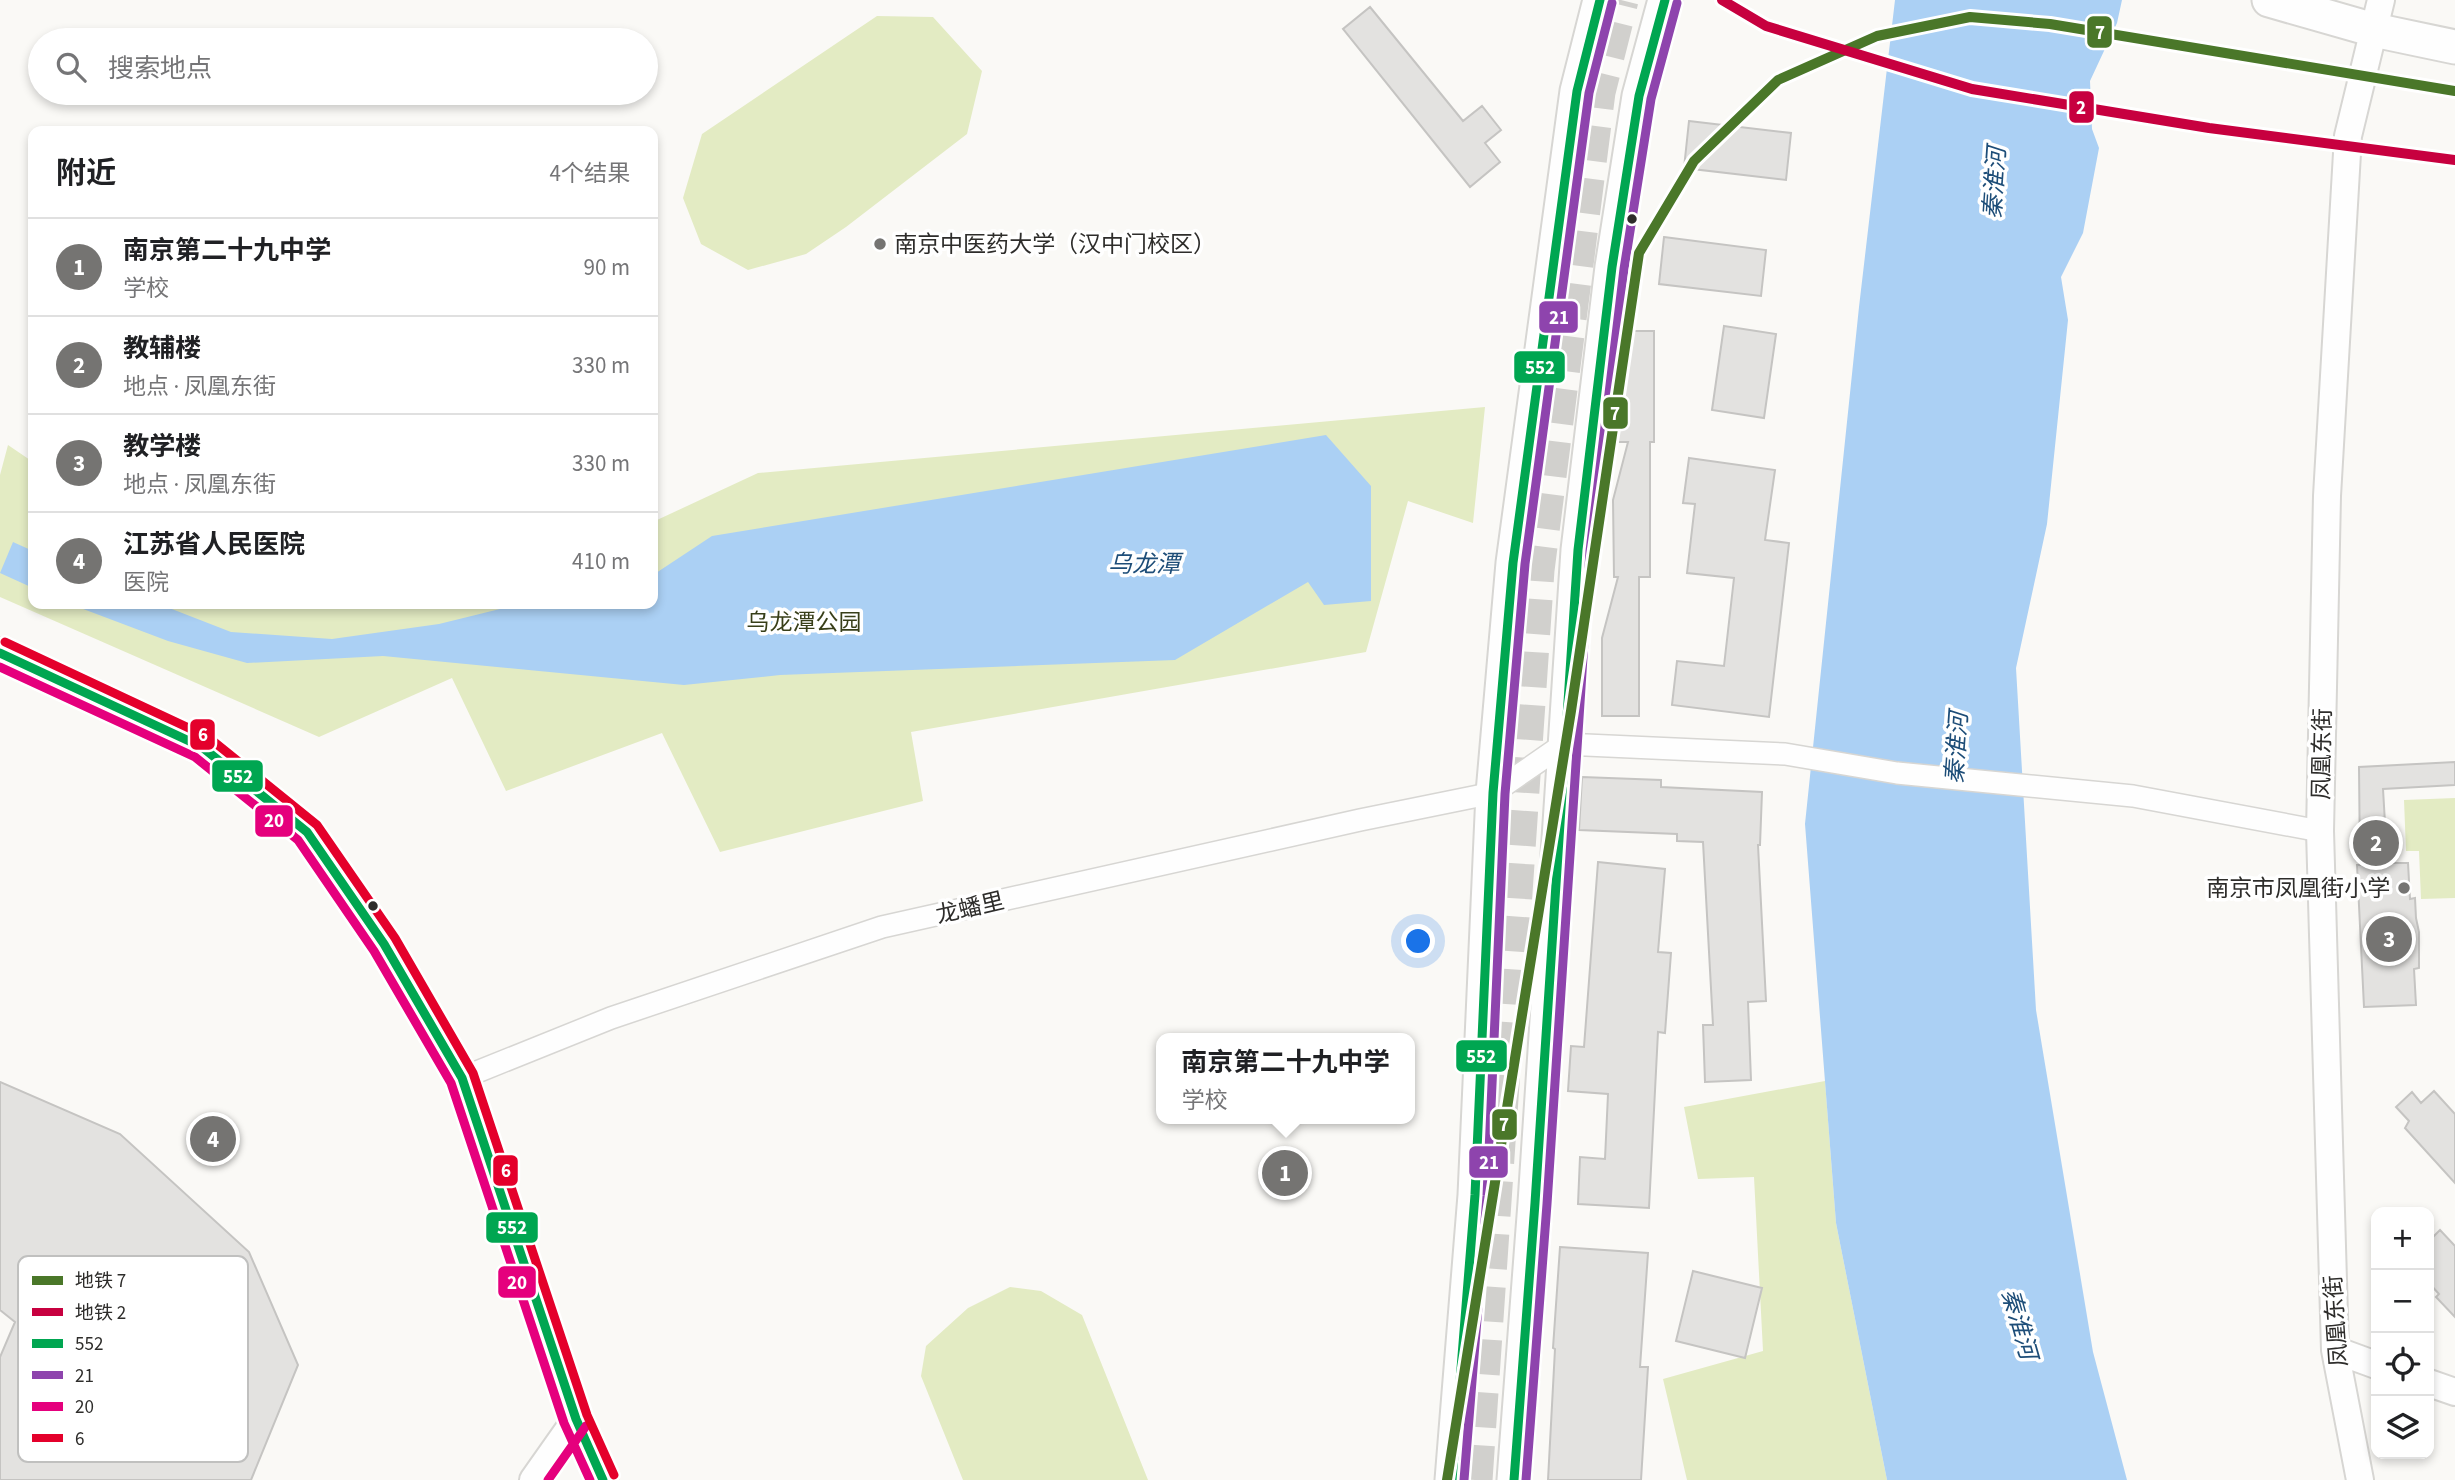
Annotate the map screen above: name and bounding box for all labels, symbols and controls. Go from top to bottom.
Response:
line badge: 7 [2086,15,2113,49]
text: 7 [2095,20,2105,47]
search box [28,28,658,105]
icon: search [52,48,90,86]
text: 搜索地点 [108,50,212,87]
line badge: 2 [2068,90,2095,124]
text: 2 [2076,95,2086,122]
water label: 秦淮河 [1975,142,2015,220]
text: 附近 [56,152,116,195]
text: 4个结果 [550,157,630,190]
unlabelled marker [1625,212,1639,226]
place label: 南京中医药大学（汉中门校区） [894,228,1216,261]
text: 南京第二十九中学 [123,232,331,269]
marker: 南京中医药大学（汉中门校区） [872,236,888,252]
text: 1 [73,251,85,284]
text: 90 m [583,251,630,284]
text: 学校 [123,272,169,305]
line badge: 21 [1538,300,1579,334]
text: 21 [1549,305,1569,332]
text: 教辅楼 [123,330,201,367]
text: 2 [73,349,85,382]
text: 330 m [572,349,630,382]
line badge: 552 [1513,350,1566,384]
text: 552 [1525,355,1555,382]
text: 地点 · 凤凰东街 [123,370,276,403]
line badge: 7 [1602,396,1629,430]
text: 7 [1610,401,1620,428]
text: 教学楼 [123,428,201,465]
text: 3 [73,447,85,480]
text: 330 m [572,447,630,480]
text: 地点 · 凤凰东街 [123,468,276,501]
text: 江苏省人民医院 [123,526,305,563]
text: 4 [73,545,85,578]
text: 410 m [572,545,630,578]
water label: 乌龙潭 [1108,547,1184,582]
text: 医院 [123,566,169,599]
park label: 乌龙潭公园 [747,606,862,639]
water label: 秦淮河 [1937,707,1977,785]
street label: 凤凰东街 [2305,708,2339,800]
line badge: 6 [189,718,216,751]
text: 6 [198,722,208,749]
line badge: 552 [211,759,264,793]
text: 552 [223,764,253,791]
line badge: 20 [254,804,294,838]
text: 20 [264,808,284,835]
pin: 2 [2353,817,2399,869]
place label: 南京市凤凰街小学 [2206,872,2390,905]
marker: 南京市凤凰街小学 [2396,880,2412,896]
street label: 龙蟠里 [933,884,1007,932]
unlabelled marker [366,899,380,913]
pin: 3 [2366,913,2412,965]
your location [1401,924,1435,958]
popup [1156,1033,1415,1124]
line badge: 552 [1455,1039,1508,1073]
text: 南京第二十九中学 [1181,1044,1390,1081]
text: 552 [1466,1044,1496,1071]
text: 学校 [1181,1084,1227,1117]
line badge: 7 [1491,1108,1518,1141]
text: 7 [1499,1112,1509,1139]
pin: 4 [190,1113,236,1165]
line badge: 21 [1468,1145,1509,1179]
pin: 1 [1262,1147,1308,1199]
text: 21 [1479,1150,1499,1177]
line badge: 6 [492,1154,519,1187]
text: 6 [501,1158,511,1185]
map controls [2371,1207,2434,1459]
button: + [2371,1207,2434,1270]
line badge: 552 [485,1211,539,1244]
text: 552 [497,1215,527,1242]
legend [18,1256,248,1462]
line badge: 20 [497,1265,537,1299]
text: 地铁 7 [75,1268,126,1295]
text: 20 [507,1270,527,1297]
button: − [2371,1270,2434,1333]
street label: 凤凰东街 [2316,1274,2356,1368]
water label: 秦淮河 [1992,1285,2047,1367]
text: 地铁 2 [75,1300,126,1327]
text: 552 [75,1331,103,1358]
button: locate [2371,1333,2434,1396]
text: 21 [75,1363,94,1390]
text: 20 [75,1394,94,1421]
button: layers [2371,1396,2434,1459]
text: 6 [75,1426,84,1453]

